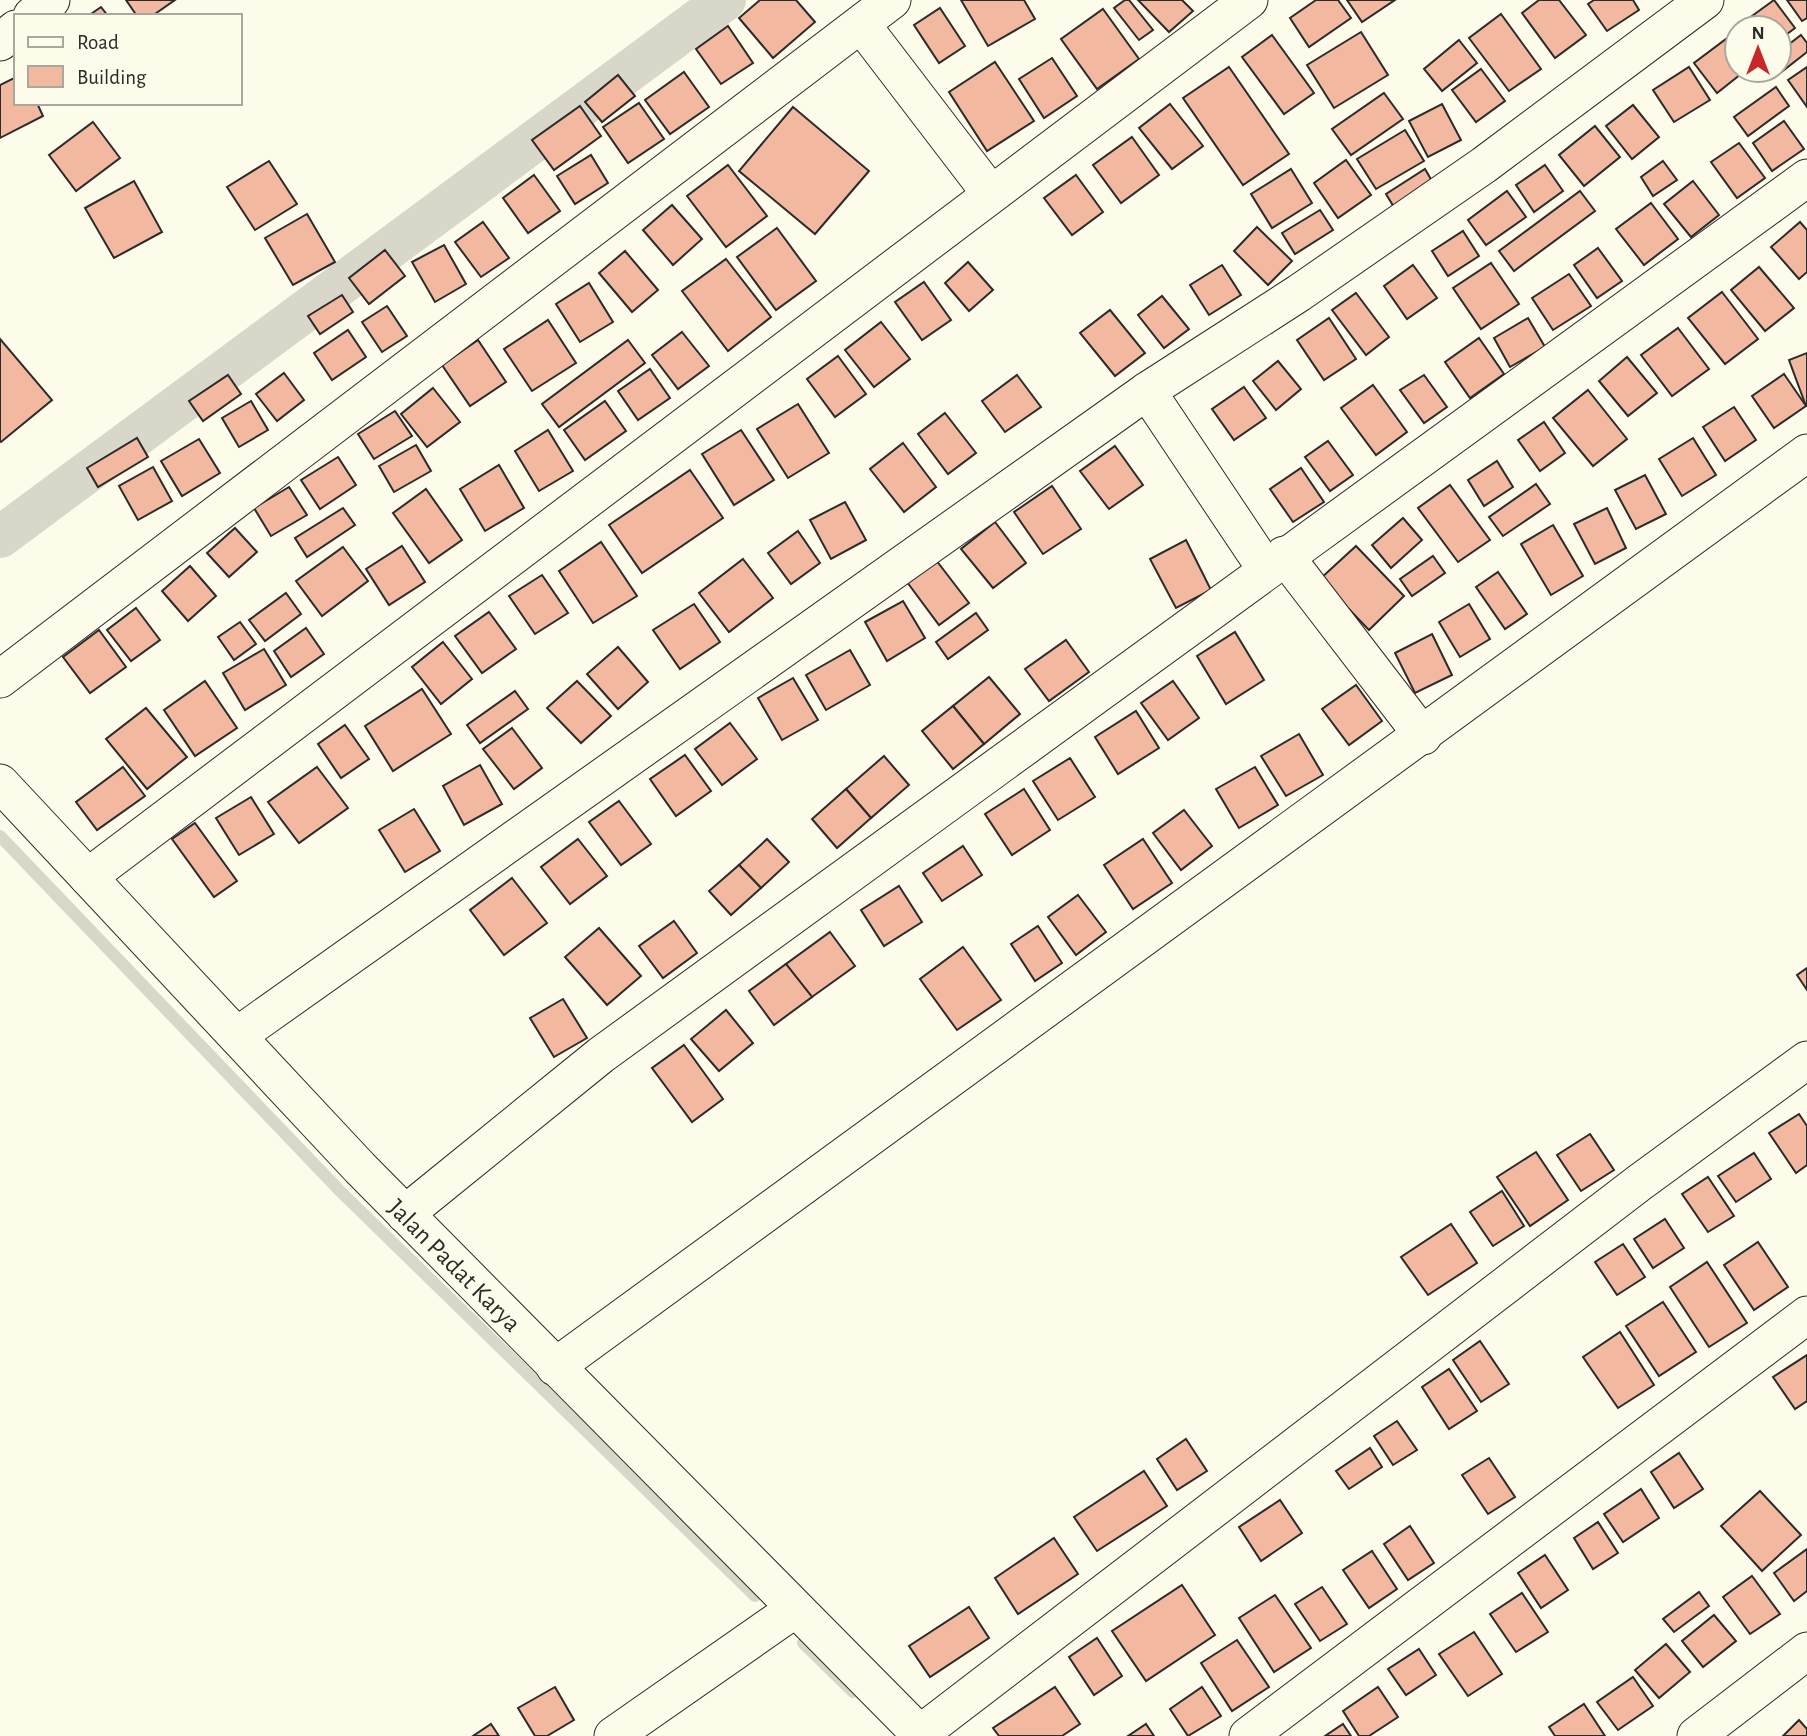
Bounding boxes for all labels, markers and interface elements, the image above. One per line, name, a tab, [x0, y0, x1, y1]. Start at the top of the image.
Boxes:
legend	[14, 14, 242, 105]
north arrow	[1723, 14, 1793, 84]
text: N	[1751, 24, 1765, 43]
text: Road	[77, 32, 119, 53]
text: Building	[77, 67, 147, 88]
street label: Jalan Padat Karya	[383, 1194, 526, 1337]

